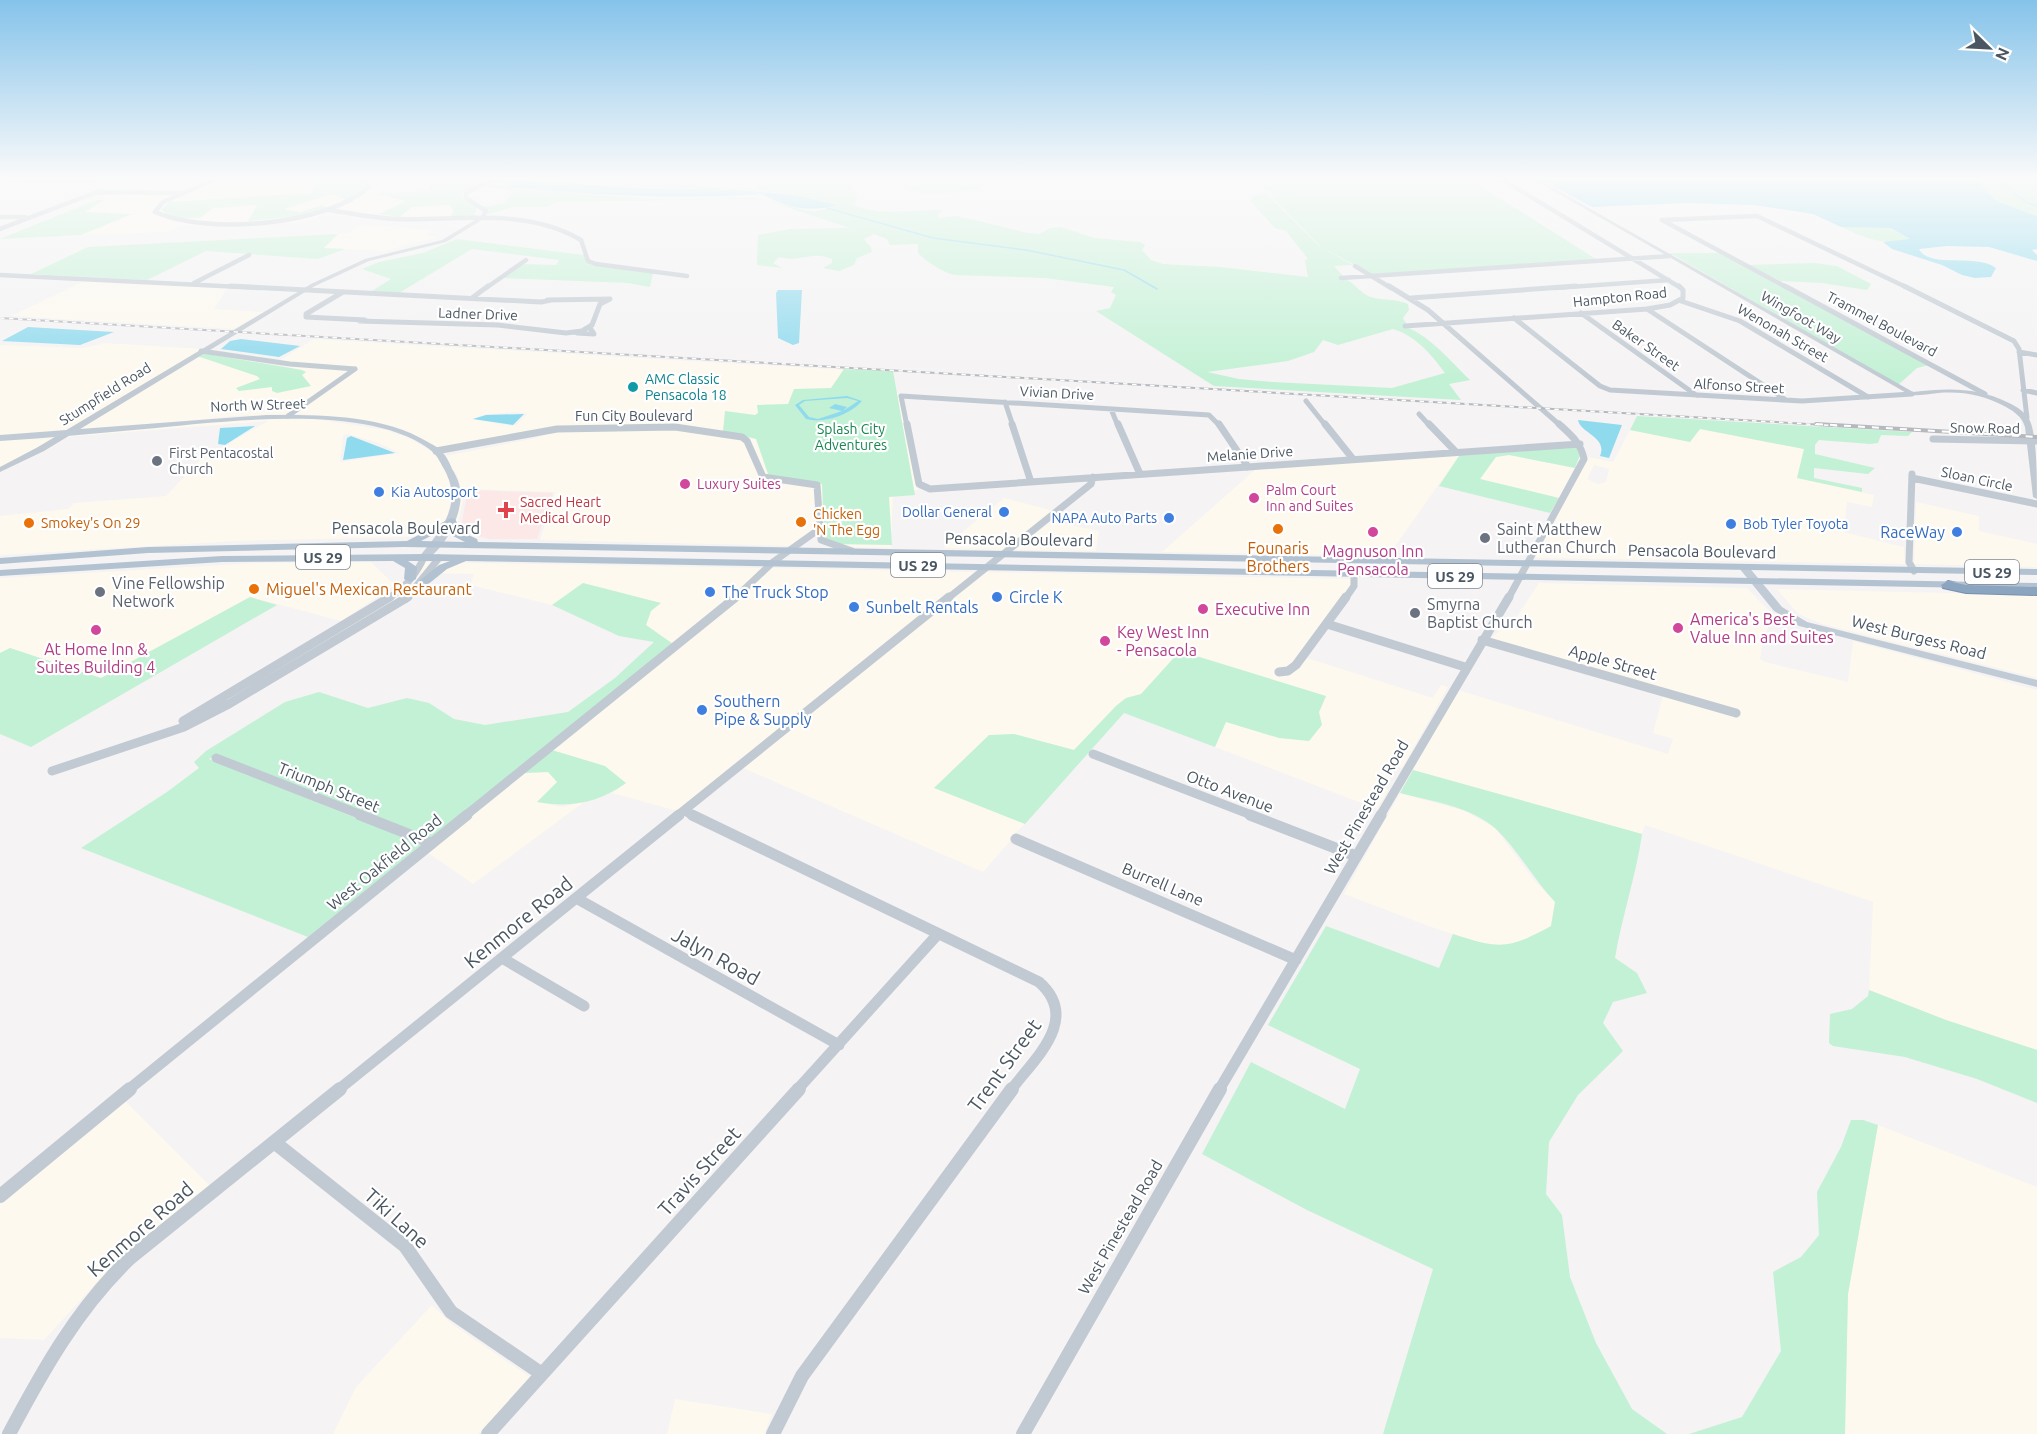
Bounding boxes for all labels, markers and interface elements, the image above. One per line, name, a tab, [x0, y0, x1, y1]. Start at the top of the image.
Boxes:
north arrow	[1959, 18, 2019, 78]
text: N	[1992, 45, 2013, 63]
street label: Hampton Road	[1572, 284, 1668, 310]
street label: Wingfoot Way	[1758, 288, 1844, 346]
street label: Trammel Boulevard	[1824, 288, 1940, 360]
street label: Wenonah Street	[1735, 301, 1832, 366]
street label: Ladner Drive	[438, 305, 518, 323]
street label: Baker Street	[1609, 316, 1683, 374]
street label: Stumpfield Road	[56, 359, 154, 429]
place label: AMC Classic Pensacola 18	[645, 371, 727, 403]
street label: Alfonso Street	[1693, 376, 1785, 396]
marker: AMC Classic Pensacola 18	[626, 380, 640, 394]
street label: Vivian Drive	[1019, 383, 1095, 403]
street label: North W Street	[210, 395, 306, 415]
street label: Fun City Boulevard	[575, 408, 693, 424]
street label: Snow Road	[1950, 419, 2020, 437]
park label: Splash City Adventures	[815, 421, 887, 453]
street label: Melanie Drive	[1206, 443, 1294, 465]
place label: First Pentacostal Church	[169, 445, 274, 477]
marker: First Pentacostal Church	[150, 454, 164, 468]
street label: Sloan Circle	[1940, 464, 2014, 494]
place label: Luxury Suites	[697, 476, 781, 492]
marker: Luxury Suites	[678, 477, 692, 491]
place label: Palm Court Inn and Suites	[1266, 482, 1353, 514]
place label: Kia Autosport	[391, 484, 478, 500]
marker: Kia Autosport	[372, 485, 386, 499]
marker: Palm Court Inn and Suites	[1247, 491, 1261, 505]
place label: Sacred Heart Medical Group	[520, 494, 611, 526]
marker: Sacred Heart Medical Group	[497, 501, 515, 519]
place label: Dollar General	[902, 504, 992, 520]
marker: Dollar General	[997, 505, 1011, 519]
place label: Chicken 'N The Egg	[813, 506, 880, 538]
place label: NAPA Auto Parts	[1052, 510, 1157, 526]
marker: NAPA Auto Parts	[1162, 511, 1176, 525]
place label: Smokey's On 29	[41, 515, 140, 531]
marker: Chicken 'N The Egg	[794, 515, 808, 529]
marker: Smokey's On 29	[22, 516, 36, 530]
place label: Bob Tyler Toyota	[1743, 516, 1849, 532]
marker: Bob Tyler Toyota	[1724, 517, 1738, 531]
street label: Pensacola Boulevard	[332, 519, 480, 537]
place label: Saint Matthew Lutheran Church	[1497, 520, 1616, 556]
marker: Founaris Brothers	[1271, 522, 1285, 536]
place label: RaceWay	[1880, 523, 1945, 541]
marker: Magnuson Inn Pensacola	[1366, 525, 1380, 539]
marker: RaceWay	[1950, 525, 1964, 539]
street label: Pensacola Boulevard	[945, 529, 1093, 549]
marker: Saint Matthew Lutheran Church	[1478, 531, 1492, 545]
place label: Founaris Brothers	[1247, 539, 1309, 575]
street label: Pensacola Boulevard	[1628, 541, 1776, 561]
place label: Magnuson Inn Pensacola	[1322, 542, 1424, 578]
road number: US 29	[296, 545, 350, 569]
road number: US 29	[891, 553, 945, 577]
road number: US 29	[1965, 560, 2019, 584]
road number: US 29	[1428, 564, 1482, 588]
place label: Vine Fellowship Network	[112, 574, 225, 610]
place label: Miguel's Mexican Restaurant	[266, 580, 472, 598]
marker: Miguel's Mexican Restaurant	[247, 582, 261, 596]
place label: The Truck Stop	[722, 583, 829, 601]
marker: Vine Fellowship Network	[93, 585, 107, 599]
marker: The Truck Stop	[703, 585, 717, 599]
place label: Circle K	[1009, 588, 1063, 606]
marker: Circle K	[990, 590, 1004, 604]
place label: Smyrna Baptist Church	[1427, 595, 1533, 631]
place label: Sunbelt Rentals	[866, 598, 979, 616]
marker: Sunbelt Rentals	[847, 600, 861, 614]
place label: Executive Inn	[1215, 600, 1310, 618]
marker: Executive Inn	[1196, 602, 1210, 616]
marker: Smyrna Baptist Church	[1408, 606, 1422, 620]
place label: America's Best Value Inn and Suites	[1690, 610, 1834, 646]
street label: West Burgess Road	[1850, 612, 1988, 662]
marker: America's Best Value Inn and Suites	[1671, 621, 1685, 635]
marker: At Home Inn & Suites Building 4	[89, 623, 103, 637]
place label: Key West Inn - Pensacola	[1117, 623, 1209, 659]
marker: Key West Inn - Pensacola	[1098, 634, 1112, 648]
place label: At Home Inn & Suites Building 4	[37, 640, 155, 676]
street label: Apple Street	[1567, 641, 1660, 683]
place label: Southern Pipe & Supply	[714, 692, 812, 728]
marker: Southern Pipe & Supply	[695, 703, 709, 717]
street label: West Pinestead Road	[1320, 737, 1412, 877]
street label: Triumph Street	[276, 758, 383, 816]
street label: Otto Avenue	[1184, 766, 1276, 816]
street label: West Oakfield Road	[323, 810, 445, 914]
street label: Burrell Lane	[1120, 859, 1206, 909]
street label: Kenmore Road	[459, 871, 577, 973]
street label: Jalyn Road	[668, 922, 764, 990]
street label: Trent Street	[963, 1014, 1045, 1116]
street label: Travis Street	[653, 1122, 745, 1220]
street label: West Pinestead Road	[1074, 1157, 1166, 1297]
street label: Kenmore Road	[82, 1177, 198, 1281]
street label: Tiki Lane	[360, 1183, 434, 1253]

